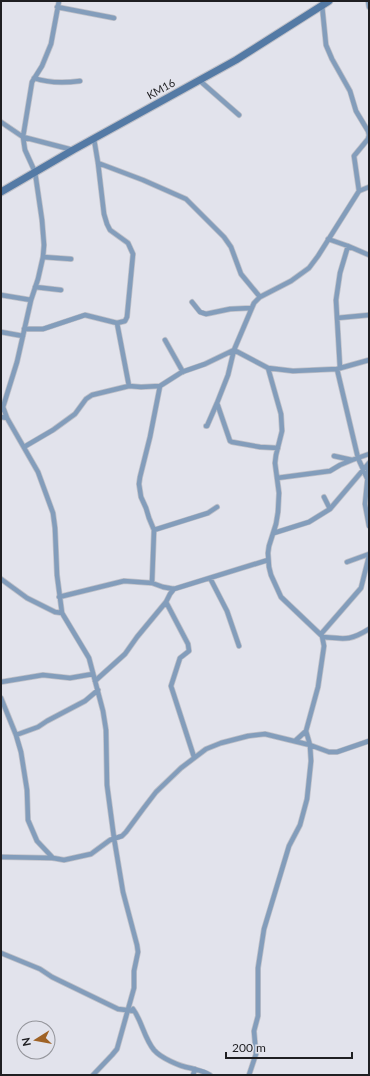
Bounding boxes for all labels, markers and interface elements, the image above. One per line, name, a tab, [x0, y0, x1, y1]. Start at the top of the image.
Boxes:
street label: KM16	[144, 76, 177, 102]
north arrow	[16, 1020, 56, 1060]
scale bar	[226, 1034, 352, 1060]
text: N	[19, 1037, 33, 1047]
text: 200 m	[232, 1040, 266, 1055]

